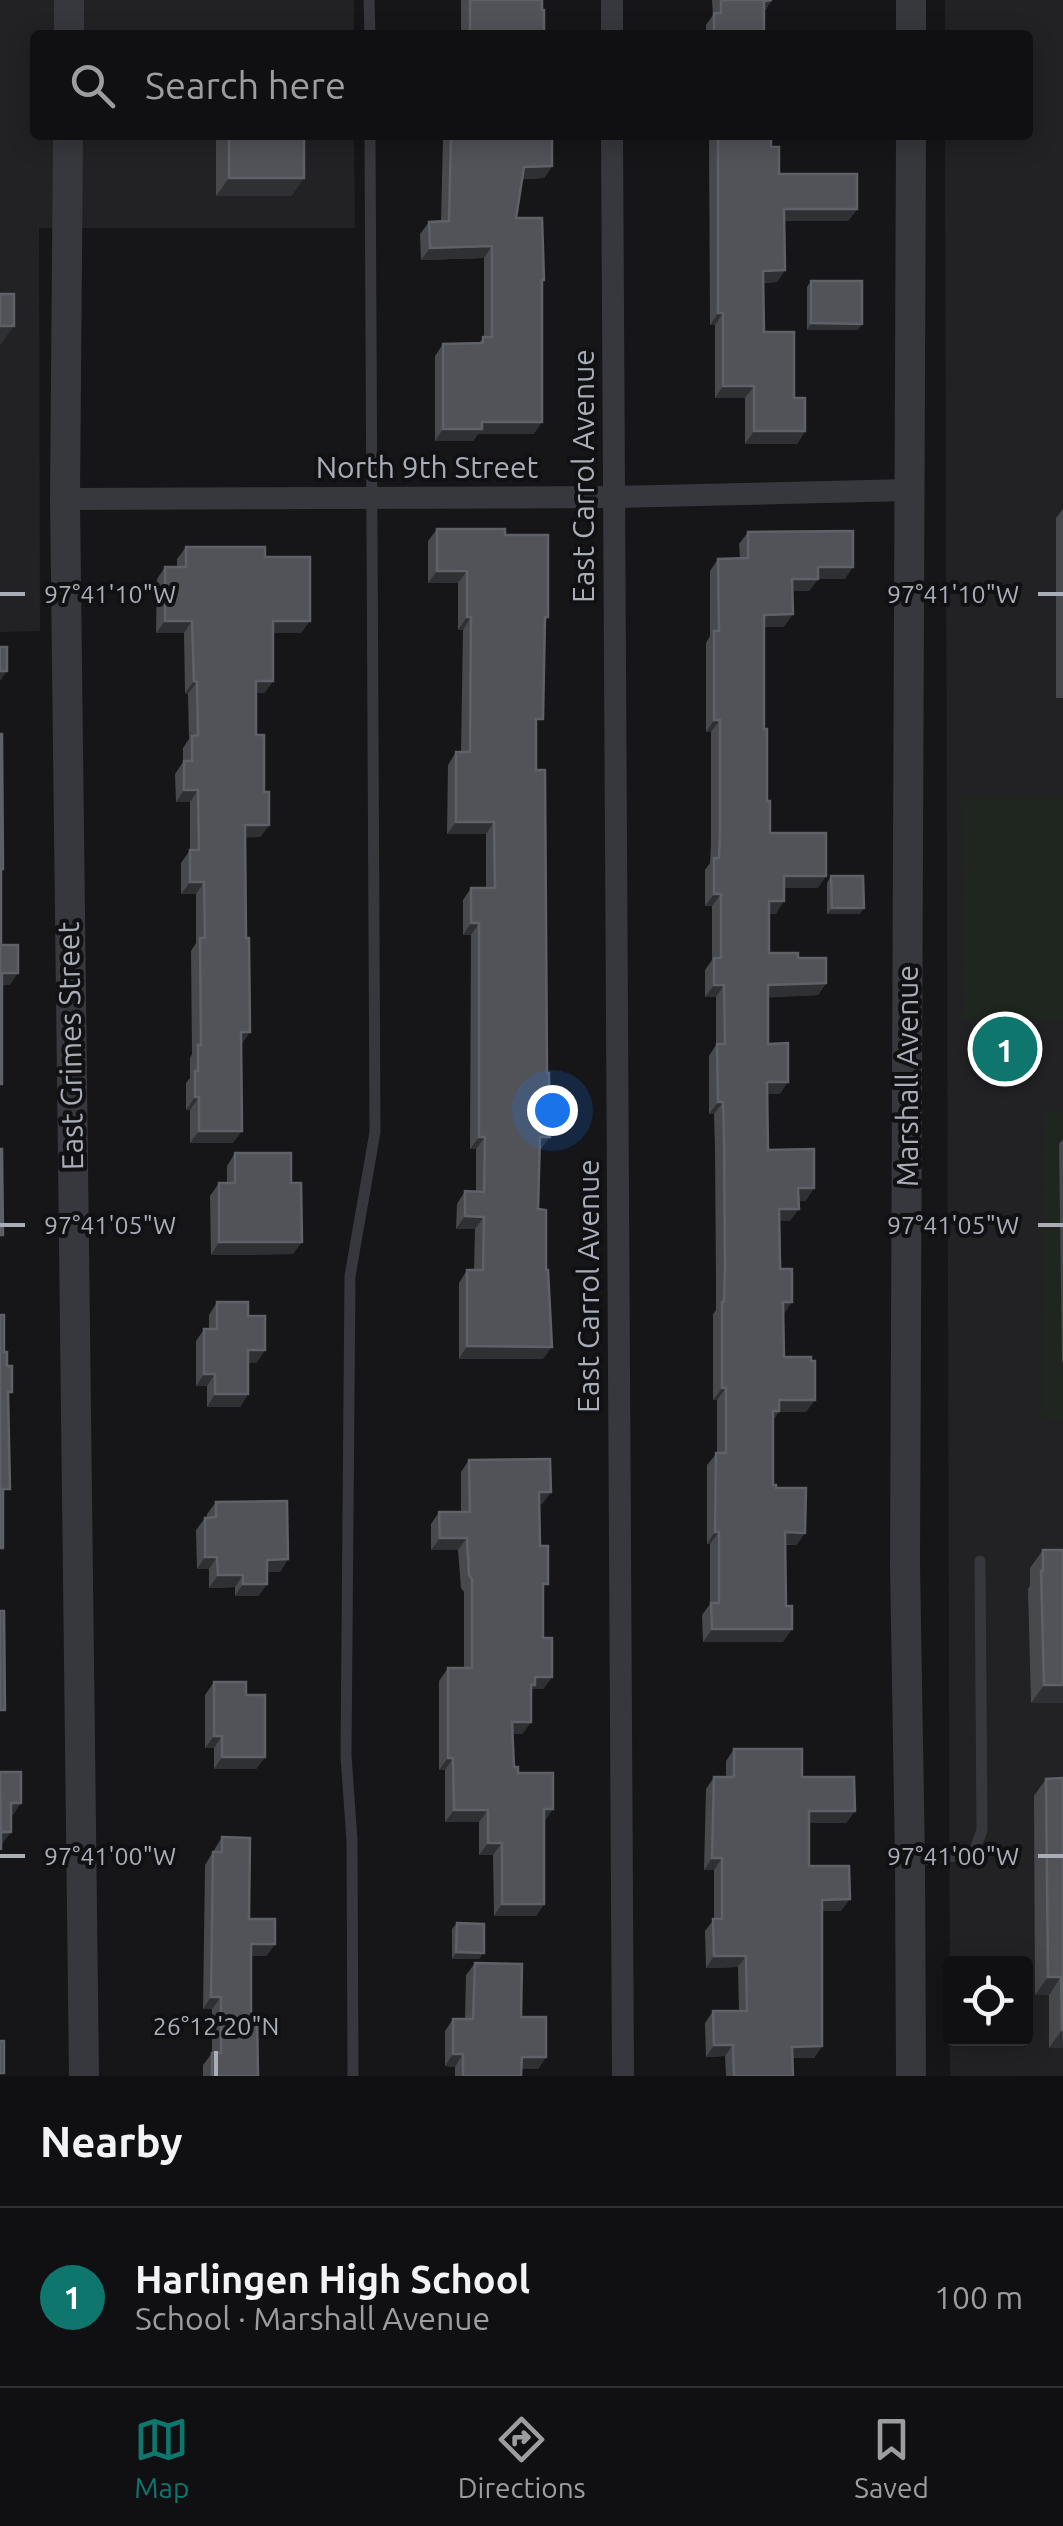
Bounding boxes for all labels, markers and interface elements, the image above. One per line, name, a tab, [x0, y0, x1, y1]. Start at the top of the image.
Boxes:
search box	[30, 30, 1033, 140]
icon: search	[65, 58, 120, 113]
text: Search here	[145, 64, 346, 106]
street label: East Carrol Avenue	[566, 349, 600, 603]
street label: North 9th Street	[316, 450, 539, 484]
text: 97°41'10"W	[44, 580, 176, 608]
text: 97°41'10"W	[887, 580, 1019, 608]
street label: East Grimes Street	[51, 921, 89, 1171]
street label: Marshall Avenue	[890, 965, 924, 1187]
pin: 1	[972, 1012, 1038, 1086]
your location	[527, 1085, 578, 1136]
street label: East Carrol Avenue	[571, 1159, 605, 1413]
text: 97°41'05"W	[44, 1211, 176, 1239]
text: 97°41'05"W	[887, 1211, 1019, 1239]
text: 97°41'00"W	[44, 1842, 176, 1870]
text: 97°41'00"W	[887, 1842, 1019, 1870]
map controls	[943, 1956, 1033, 2046]
button: locate	[943, 1956, 1033, 2046]
text: 26°12'20"N	[153, 2012, 279, 2040]
text: Nearby	[40, 2118, 183, 2165]
text: Harlingen High School	[135, 2258, 530, 2300]
text: 1	[63, 2279, 82, 2315]
text: 100 m	[934, 2279, 1023, 2315]
text: School · Marshall Avenue	[135, 2300, 490, 2336]
tab: Map	[134, 2412, 189, 2503]
tab: Directions	[458, 2412, 586, 2503]
tab: Saved	[854, 2412, 929, 2503]

